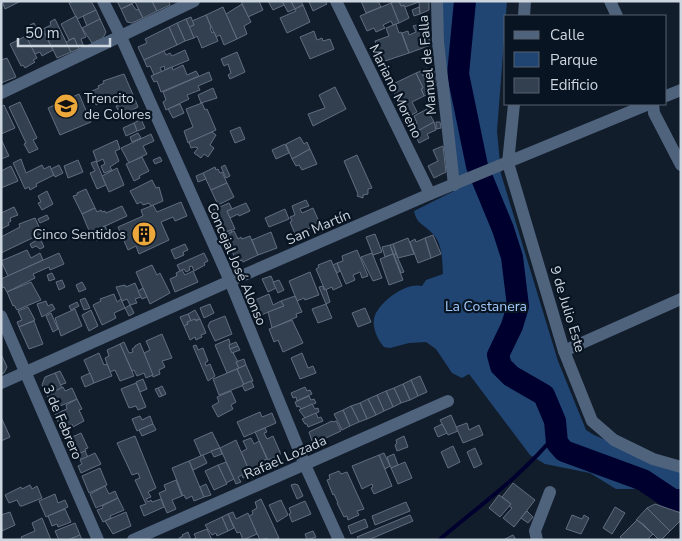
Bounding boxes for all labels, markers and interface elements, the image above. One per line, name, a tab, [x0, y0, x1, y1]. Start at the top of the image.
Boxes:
street label: Manuel de Falla	[414, 14, 441, 116]
scale bar	[18, 15, 110, 47]
legend	[504, 15, 667, 105]
text: 50 m	[25, 23, 60, 43]
text: Calle	[550, 25, 585, 45]
street label: Mariano Moreno	[365, 41, 427, 142]
text: Parque	[550, 50, 598, 70]
text: Edificio	[550, 75, 598, 95]
place label: Trencito de Colores	[84, 89, 151, 124]
school or university icon: Trencito de Colores	[53, 93, 79, 119]
street label: Concejal José Alonso	[202, 200, 271, 329]
street label: San Martín	[283, 205, 353, 250]
building icon: Cinco Sentidos	[131, 221, 157, 247]
place label: Cinco Sentidos	[33, 225, 126, 244]
street label: 9 de Julio Este	[545, 264, 590, 355]
park label: La Costanera	[445, 297, 527, 316]
street label: 3 de Febrero	[38, 382, 87, 463]
street label: Rafael Lozada	[241, 431, 330, 484]

